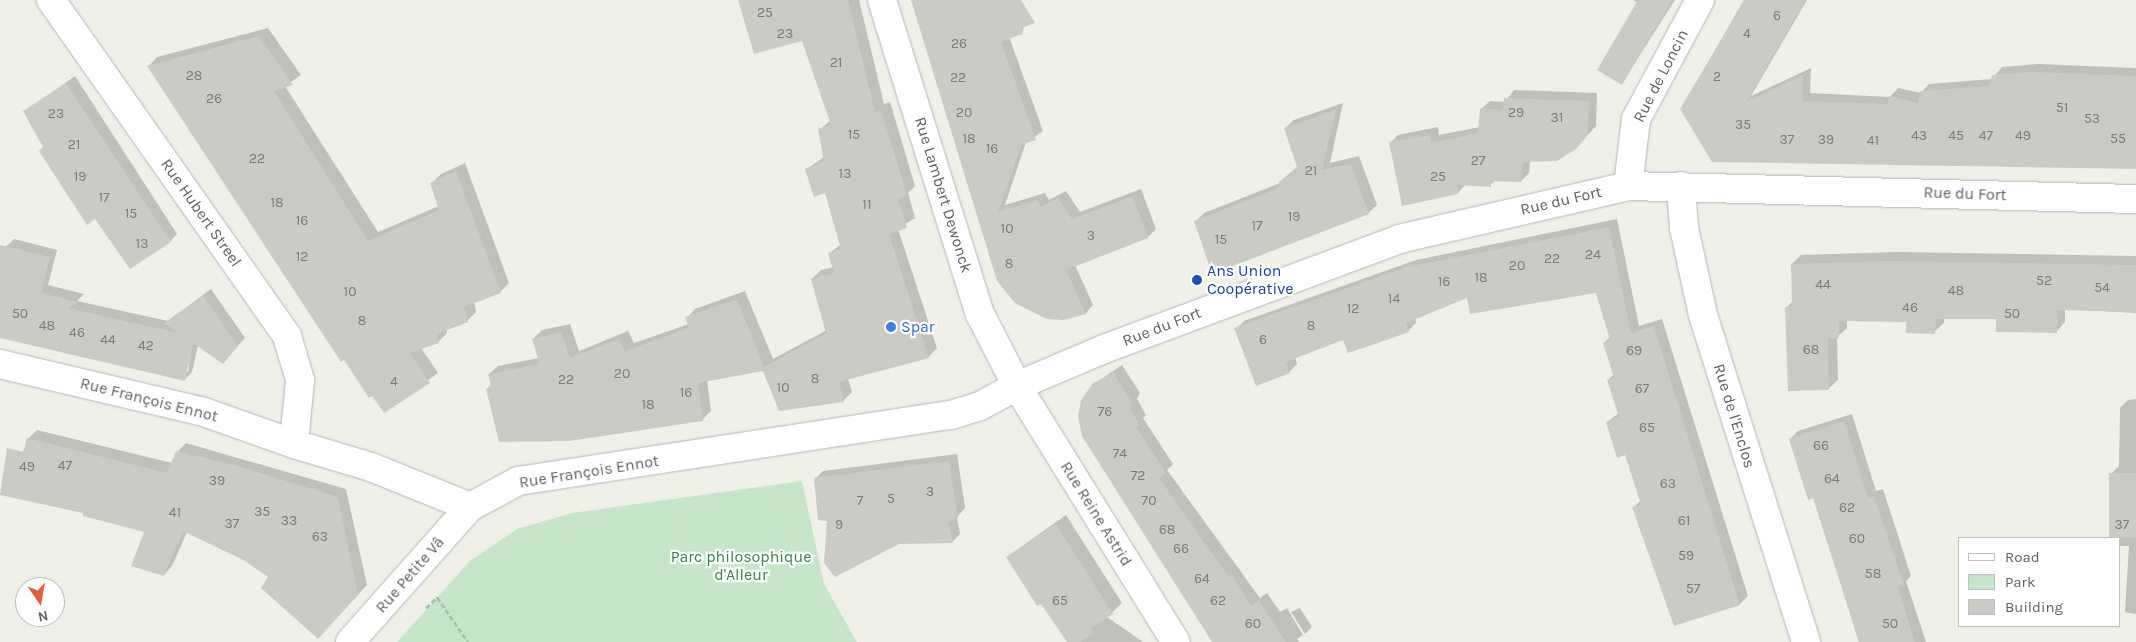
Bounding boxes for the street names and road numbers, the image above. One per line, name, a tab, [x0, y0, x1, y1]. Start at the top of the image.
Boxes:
street label: Rue de Loncin	[1629, 26, 1693, 126]
street label: Rue Lambert Dewonck	[910, 115, 976, 275]
street label: Rue Hubert Streel	[157, 155, 245, 271]
street label: Rue du Fort	[1518, 182, 1604, 220]
street label: Rue du Fort	[1923, 183, 2007, 205]
street label: Rue du Fort	[1120, 303, 1204, 351]
street label: Rue de l'Enclos	[1709, 361, 1759, 471]
street label: Rue François Ennot	[78, 374, 220, 426]
street label: Rue François Ennot	[518, 451, 660, 493]
street label: Rue Reine Astrid	[1056, 458, 1136, 570]
street label: Rue Petite Vâ	[372, 533, 448, 617]

